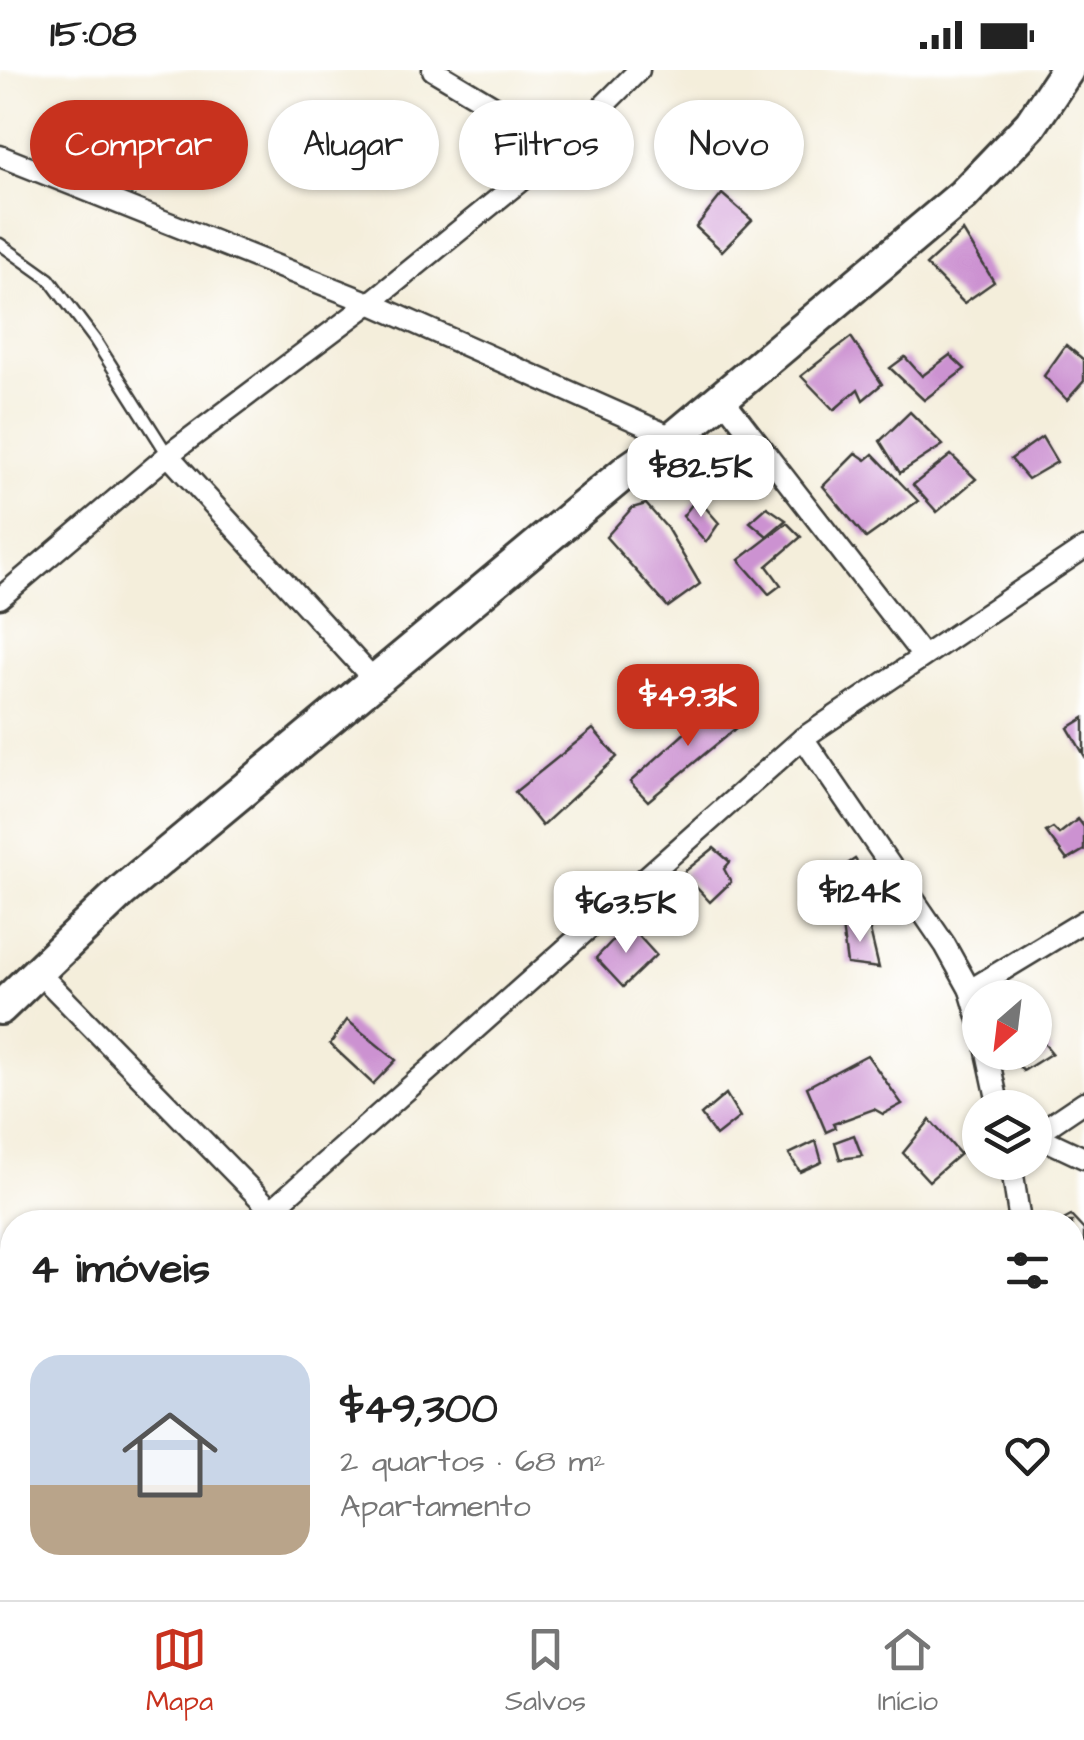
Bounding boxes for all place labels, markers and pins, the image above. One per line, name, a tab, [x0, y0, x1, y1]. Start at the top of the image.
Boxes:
pin: $82.5K	[620, 435, 782, 520]
pin: $49.3K	[607, 664, 769, 749]
pin: $124K	[790, 860, 930, 945]
pin: $63.5K	[545, 871, 707, 956]

